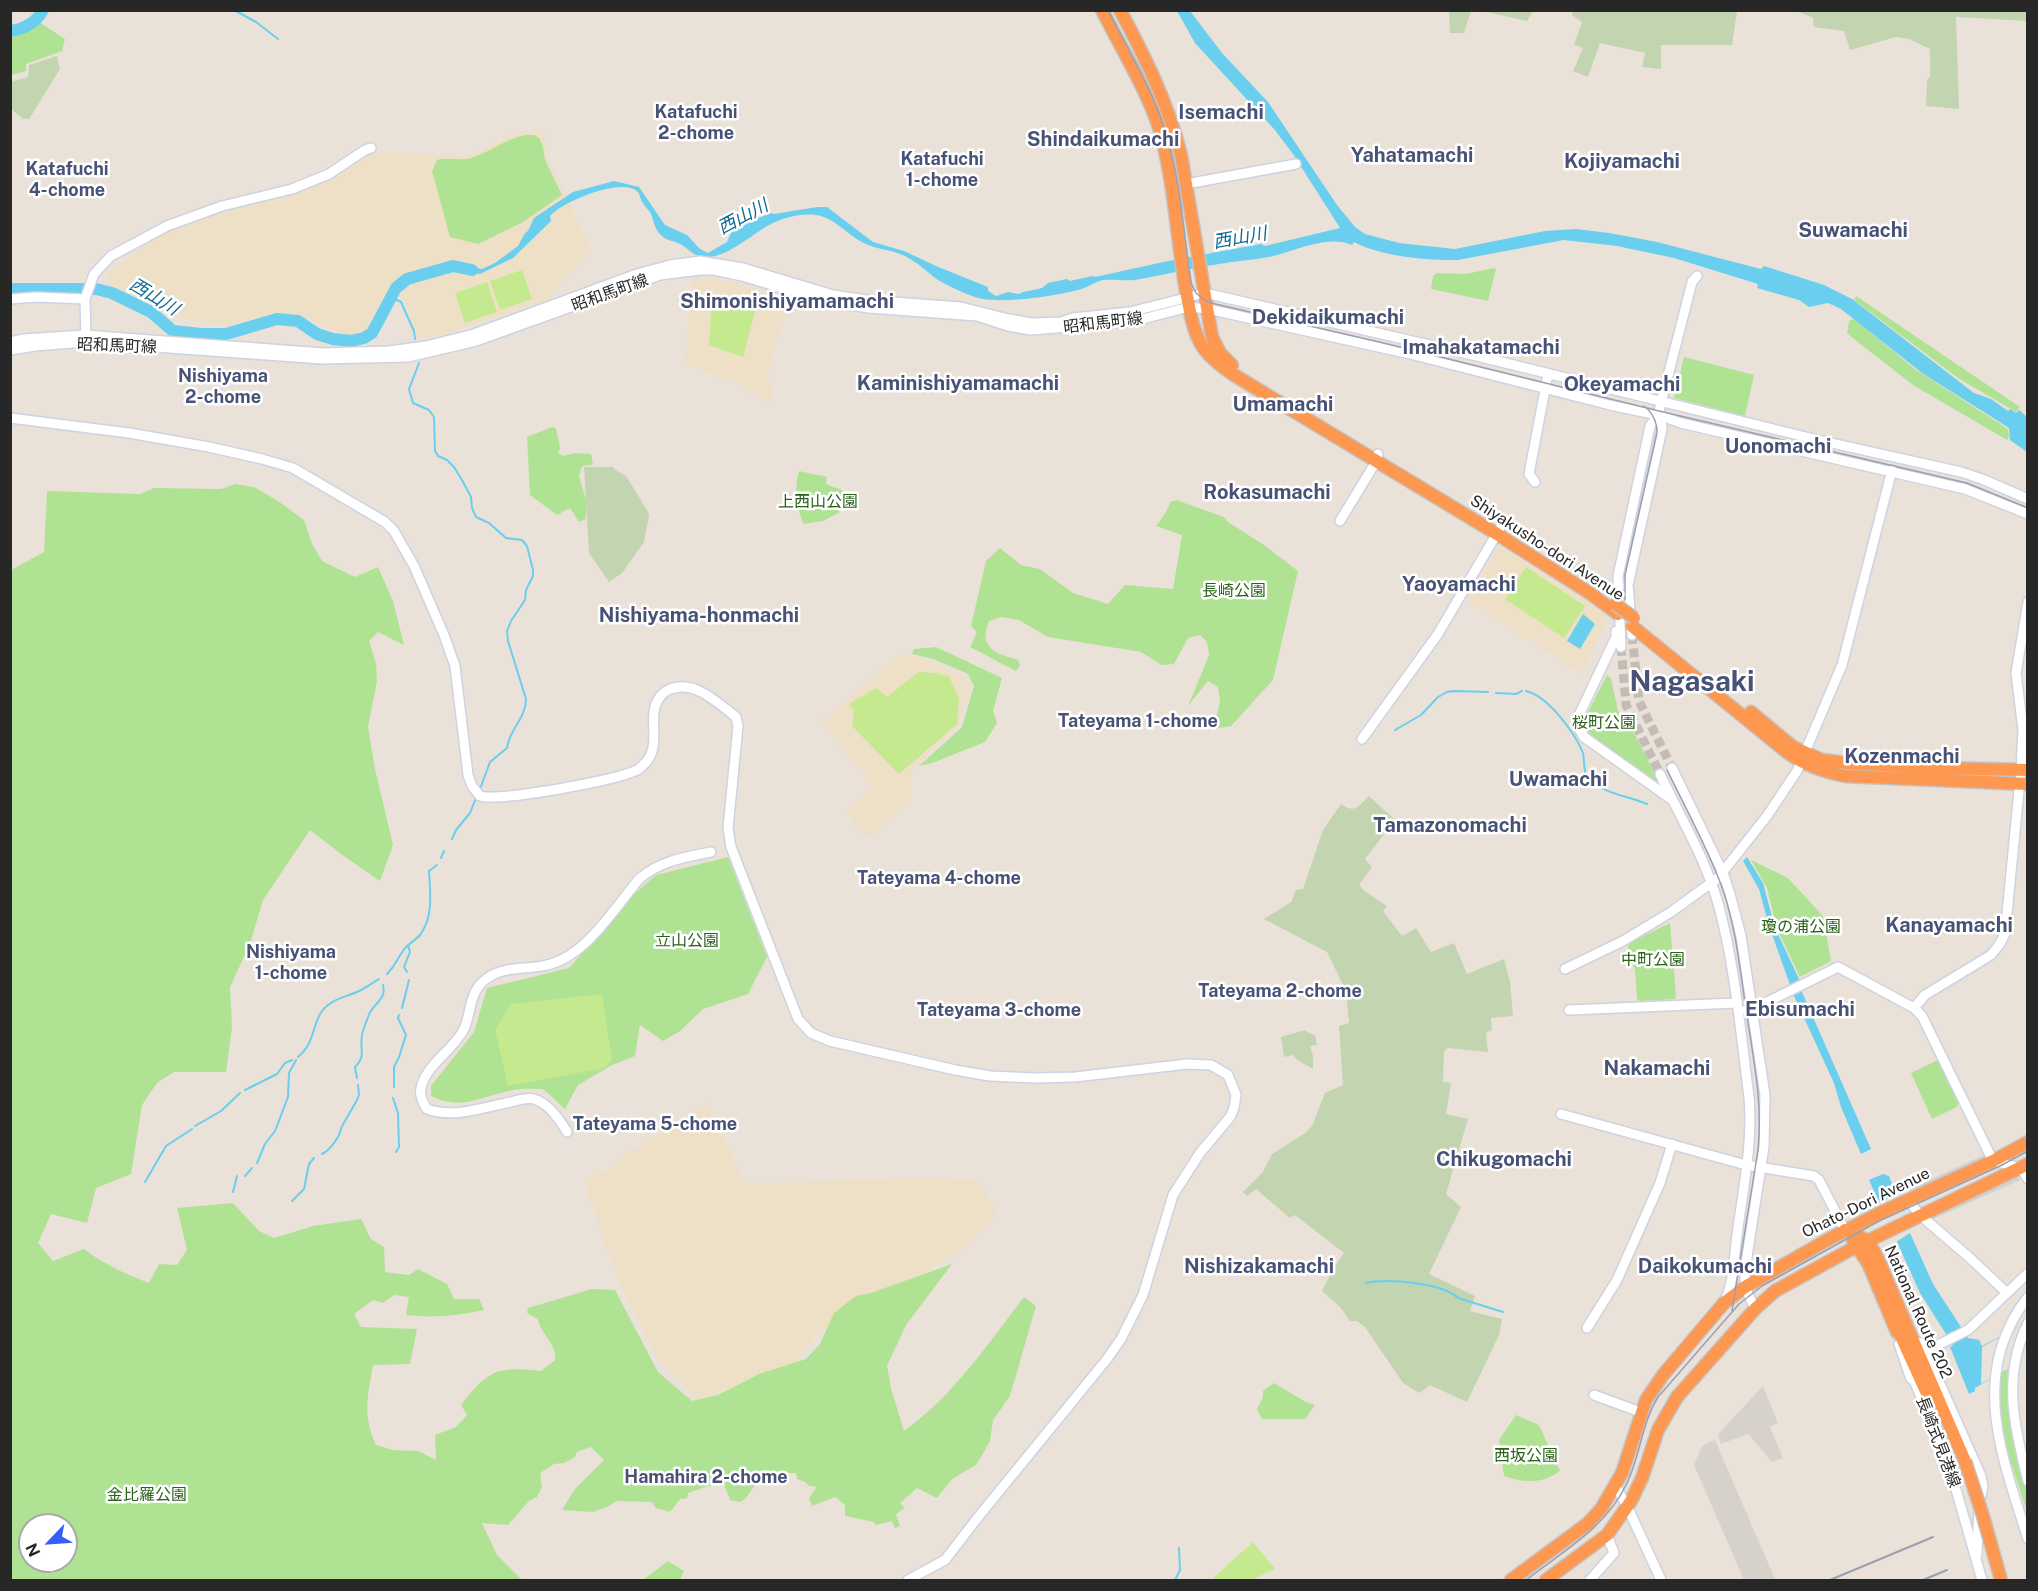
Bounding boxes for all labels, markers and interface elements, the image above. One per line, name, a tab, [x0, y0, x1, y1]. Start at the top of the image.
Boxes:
district label: Katafuchi 2-chome	[654, 101, 738, 144]
district label: Isemachi	[1178, 101, 1264, 125]
district label: Shindaikumachi	[1027, 128, 1179, 152]
district label: Yahatamachi	[1351, 144, 1473, 168]
district label: Katafuchi 1-chome	[900, 148, 984, 190]
district label: Kojiyamachi	[1564, 150, 1680, 174]
district label: Katafuchi 4-chome	[25, 158, 109, 201]
water label: 西山川	[714, 195, 772, 239]
district label: Suwamachi	[1798, 219, 1908, 243]
water label: 西山川	[1212, 223, 1268, 253]
street label: 昭和馬町線	[569, 270, 651, 316]
water label: 西山川	[125, 274, 183, 320]
district label: Shimonishiyamamachi	[680, 290, 894, 314]
district label: Dekidaikumachi	[1252, 306, 1404, 330]
street label: 昭和馬町線	[1062, 309, 1144, 337]
street label: 昭和馬町線	[77, 335, 157, 357]
district label: Imahakatamachi	[1402, 336, 1560, 360]
district label: Nishiyama 2-chome	[178, 365, 268, 407]
district label: Kaminishiyamamachi	[857, 372, 1059, 396]
district label: Okeyamachi	[1564, 373, 1680, 397]
district label: Umamachi	[1233, 393, 1333, 417]
district label: Uonomachi	[1725, 435, 1831, 459]
district label: Rokasumachi	[1203, 481, 1331, 505]
street label: Shiyakusho-dori Avenue	[1466, 491, 1628, 605]
park label: 上西山公園	[778, 492, 858, 512]
district label: Yaoyamachi	[1402, 573, 1516, 597]
park label: 長崎公園	[1202, 581, 1266, 601]
district label: Nishiyama-honmachi	[599, 604, 799, 628]
district label: Nagasaki	[1629, 665, 1755, 699]
district label: Tateyama 1-chome	[1058, 710, 1218, 732]
park label: 桜町公園	[1572, 713, 1636, 733]
district label: Kozenmachi	[1844, 745, 1960, 769]
district label: Uwamachi	[1509, 768, 1607, 792]
district label: Tamazonomachi	[1373, 814, 1527, 838]
district label: Tateyama 4-chome	[857, 867, 1021, 889]
district label: Kanayamachi	[1885, 914, 2013, 938]
park label: 瓊の浦公園	[1761, 917, 1841, 937]
park label: 立山公園	[655, 931, 719, 951]
district label: Nishiyama 1-chome	[246, 941, 336, 984]
park label: 中町公園	[1621, 950, 1685, 970]
district label: Tateyama 2-chome	[1198, 980, 1362, 1002]
district label: Ebisumachi	[1745, 998, 1855, 1022]
district label: Tateyama 3-chome	[917, 999, 1081, 1021]
district label: Nakamachi	[1604, 1057, 1710, 1081]
district label: Tateyama 5-chome	[573, 1113, 737, 1135]
district label: Chikugomachi	[1436, 1148, 1572, 1172]
street label: Ohato-Dori Avenue	[1799, 1164, 1933, 1242]
street label: National Route 202	[1880, 1243, 1956, 1381]
district label: Nishizakamachi	[1184, 1255, 1334, 1279]
district label: Daikokumachi	[1638, 1255, 1772, 1279]
street label: 長崎式見港線	[1912, 1394, 1964, 1490]
park label: 西坂公園	[1494, 1446, 1558, 1466]
district label: Hamahira 2-chome	[624, 1466, 788, 1488]
park label: 金比羅公園	[107, 1485, 187, 1505]
north arrow	[18, 1513, 78, 1573]
text: N	[22, 1540, 44, 1560]

